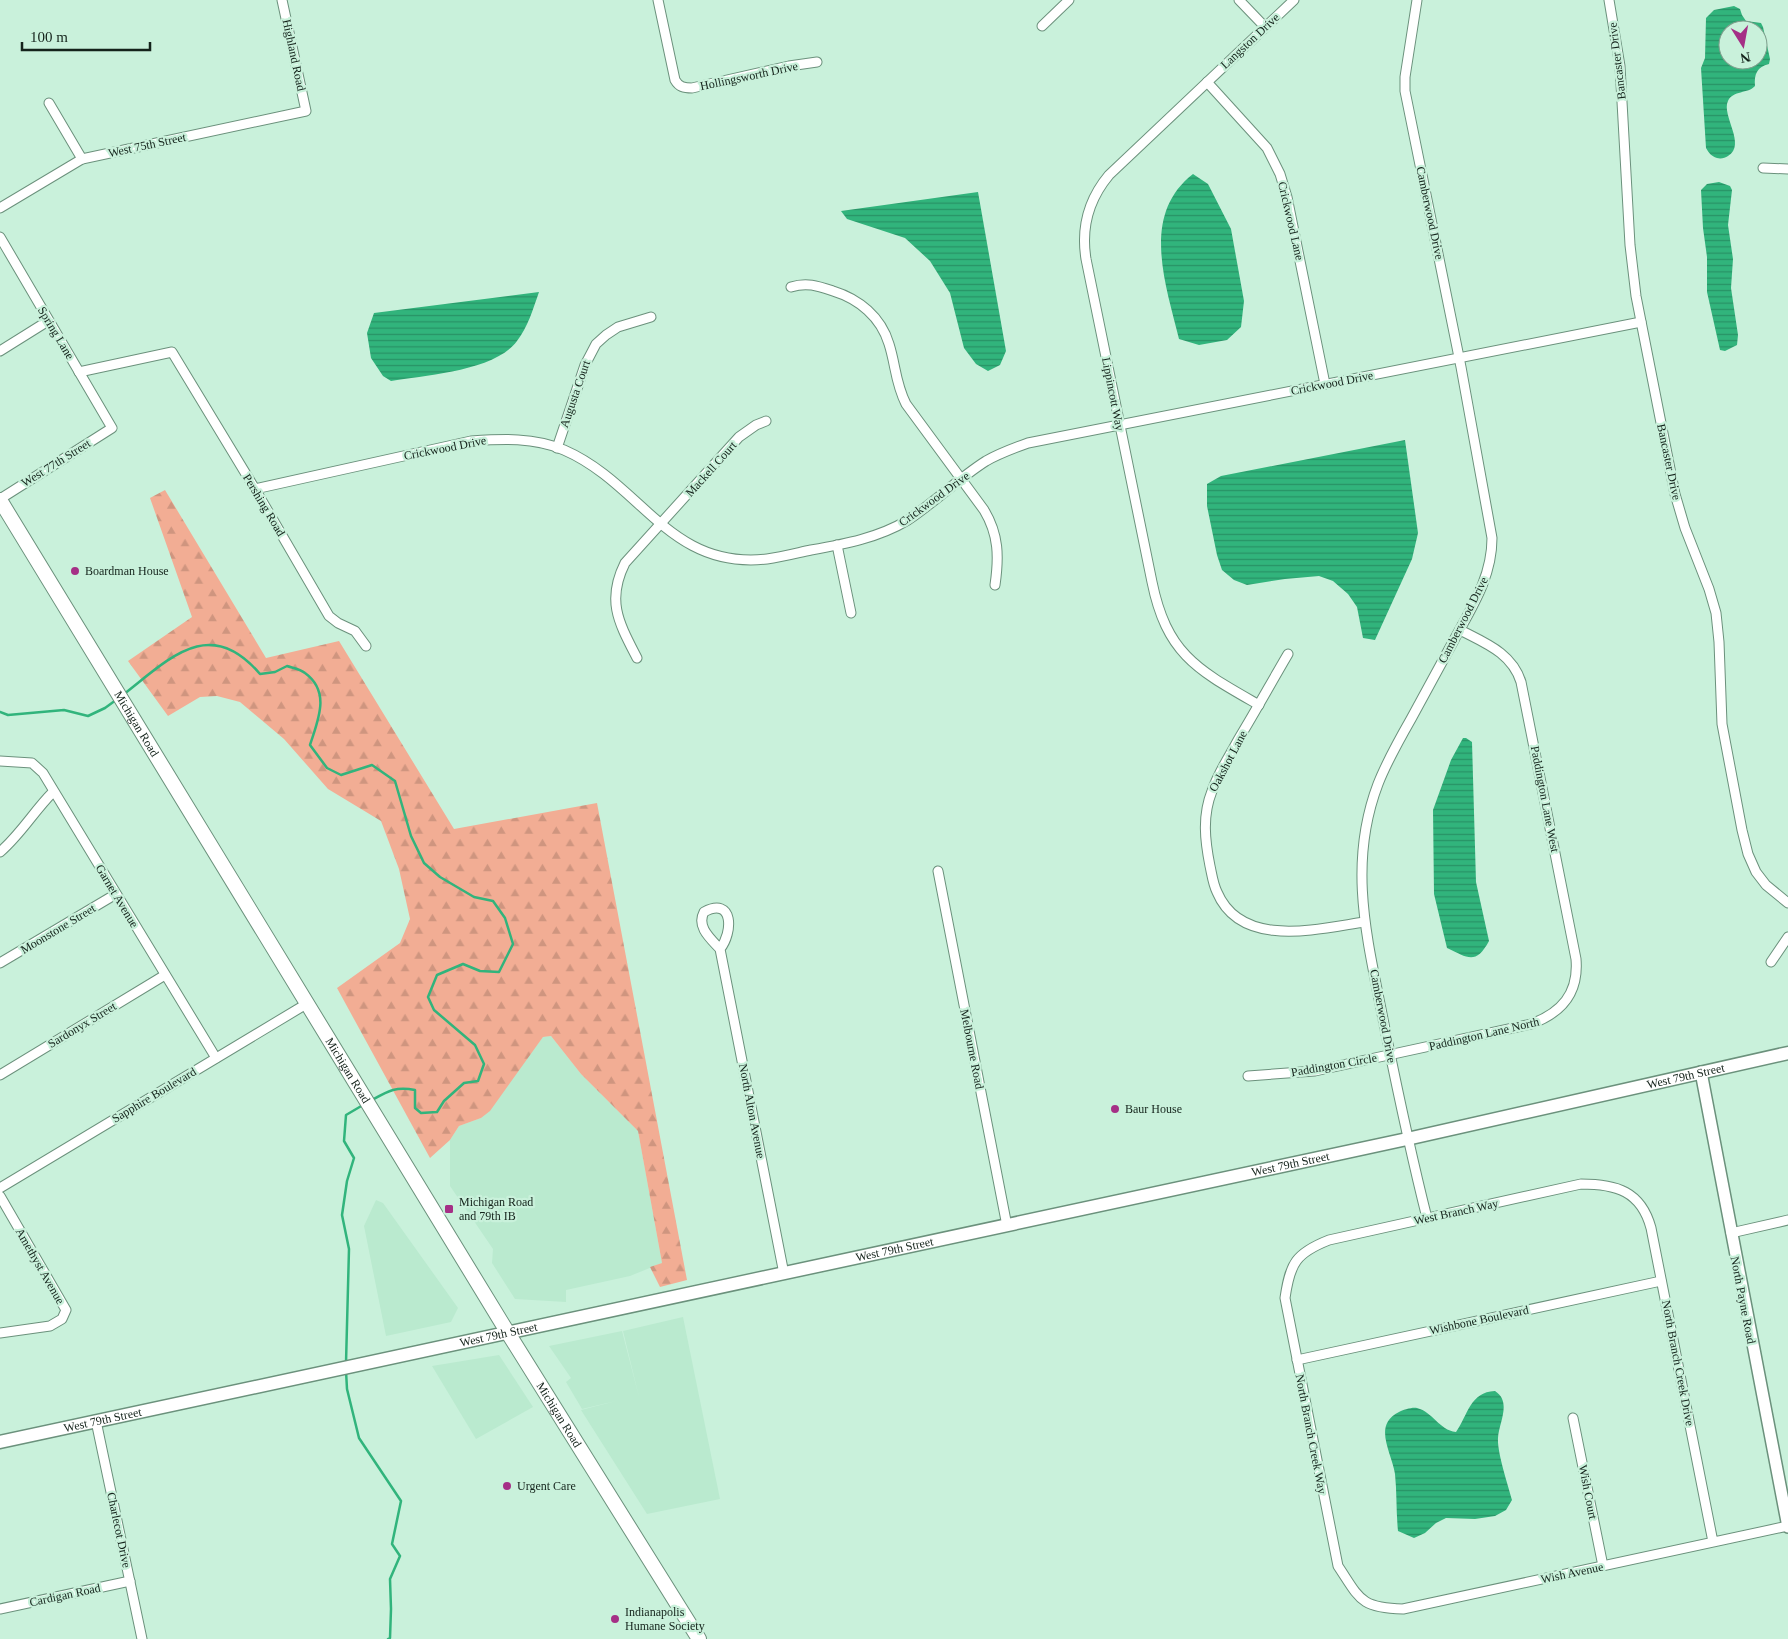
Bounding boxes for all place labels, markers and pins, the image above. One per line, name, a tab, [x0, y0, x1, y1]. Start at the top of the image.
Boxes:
place label: Boardman House	[85, 564, 169, 578]
marker: Boardman House	[69, 565, 81, 577]
place label: Baur House	[1125, 1102, 1182, 1116]
marker: Baur House	[1109, 1103, 1121, 1115]
place label: Michigan Road and 79th IB	[459, 1195, 533, 1223]
marker: Michigan Road and 79th IB	[443, 1203, 455, 1215]
place label: Urgent Care	[517, 1479, 576, 1493]
marker: Urgent Care	[501, 1480, 513, 1492]
place label: Indianapolis Humane Society	[625, 1605, 705, 1633]
marker: Indianapolis Humane Society	[609, 1613, 621, 1625]

